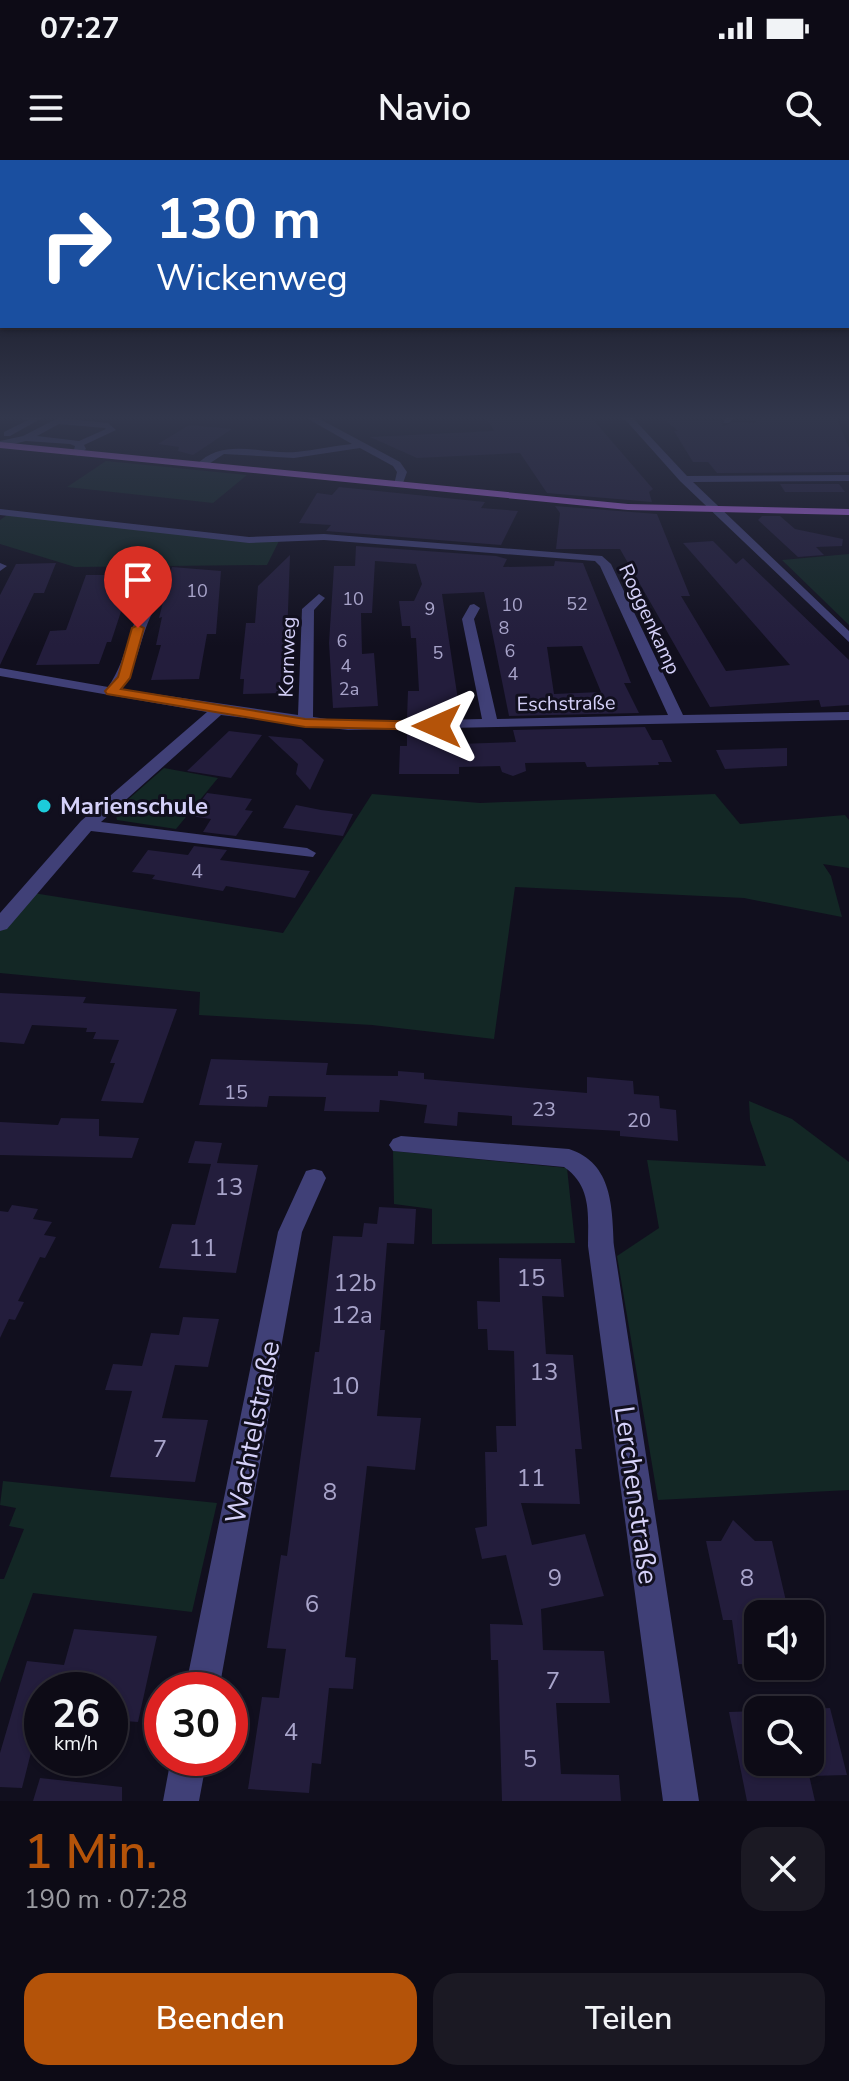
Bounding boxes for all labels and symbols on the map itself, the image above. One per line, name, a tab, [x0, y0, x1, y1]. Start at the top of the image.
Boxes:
pin	[104, 546, 172, 628]
street label: Roggenkamp	[612, 560, 687, 679]
house number: 10	[186, 579, 208, 603]
house number: 10	[342, 587, 364, 611]
house number: 52	[566, 592, 588, 616]
house number: 10	[501, 593, 523, 617]
house number: 9	[425, 597, 435, 621]
street label: Kornweg	[273, 616, 302, 698]
house number: 8	[499, 616, 509, 640]
house number: 6	[337, 629, 347, 653]
house number: 6	[505, 639, 515, 663]
house number: 5	[433, 641, 443, 665]
house number: 4	[341, 654, 352, 678]
house number: 4	[508, 662, 519, 686]
house number: 2a	[339, 677, 359, 701]
position arrow	[395, 684, 479, 768]
street label: Eschstraße	[516, 689, 616, 718]
place label: Marienschule	[60, 790, 208, 822]
marker: Marienschule	[35, 797, 53, 815]
house number: 4	[191, 858, 203, 885]
house number: 15	[224, 1079, 248, 1106]
house number: 23	[532, 1096, 556, 1123]
house number: 20	[627, 1107, 651, 1134]
house number: 13	[215, 1171, 243, 1203]
house number: 11	[189, 1232, 217, 1264]
house number: 15	[517, 1262, 545, 1294]
house number: 12b	[334, 1267, 376, 1299]
house number: 12a	[331, 1299, 373, 1331]
street label: Wachtelstraße	[217, 1337, 289, 1527]
house number: 13	[530, 1356, 558, 1388]
house number: 10	[331, 1370, 359, 1402]
street label: Lerchenstraße	[605, 1404, 667, 1587]
house number: 7	[153, 1433, 167, 1465]
house number: 11	[517, 1462, 545, 1494]
house number: 8	[323, 1476, 337, 1508]
house number: 9	[548, 1562, 562, 1594]
house number: 8	[740, 1562, 754, 1594]
house number: 6	[305, 1588, 319, 1620]
house number: 7	[546, 1665, 560, 1697]
speed limit sign: 30	[144, 1672, 248, 1776]
house number: 4	[284, 1716, 298, 1748]
house number: 5	[523, 1743, 537, 1775]

